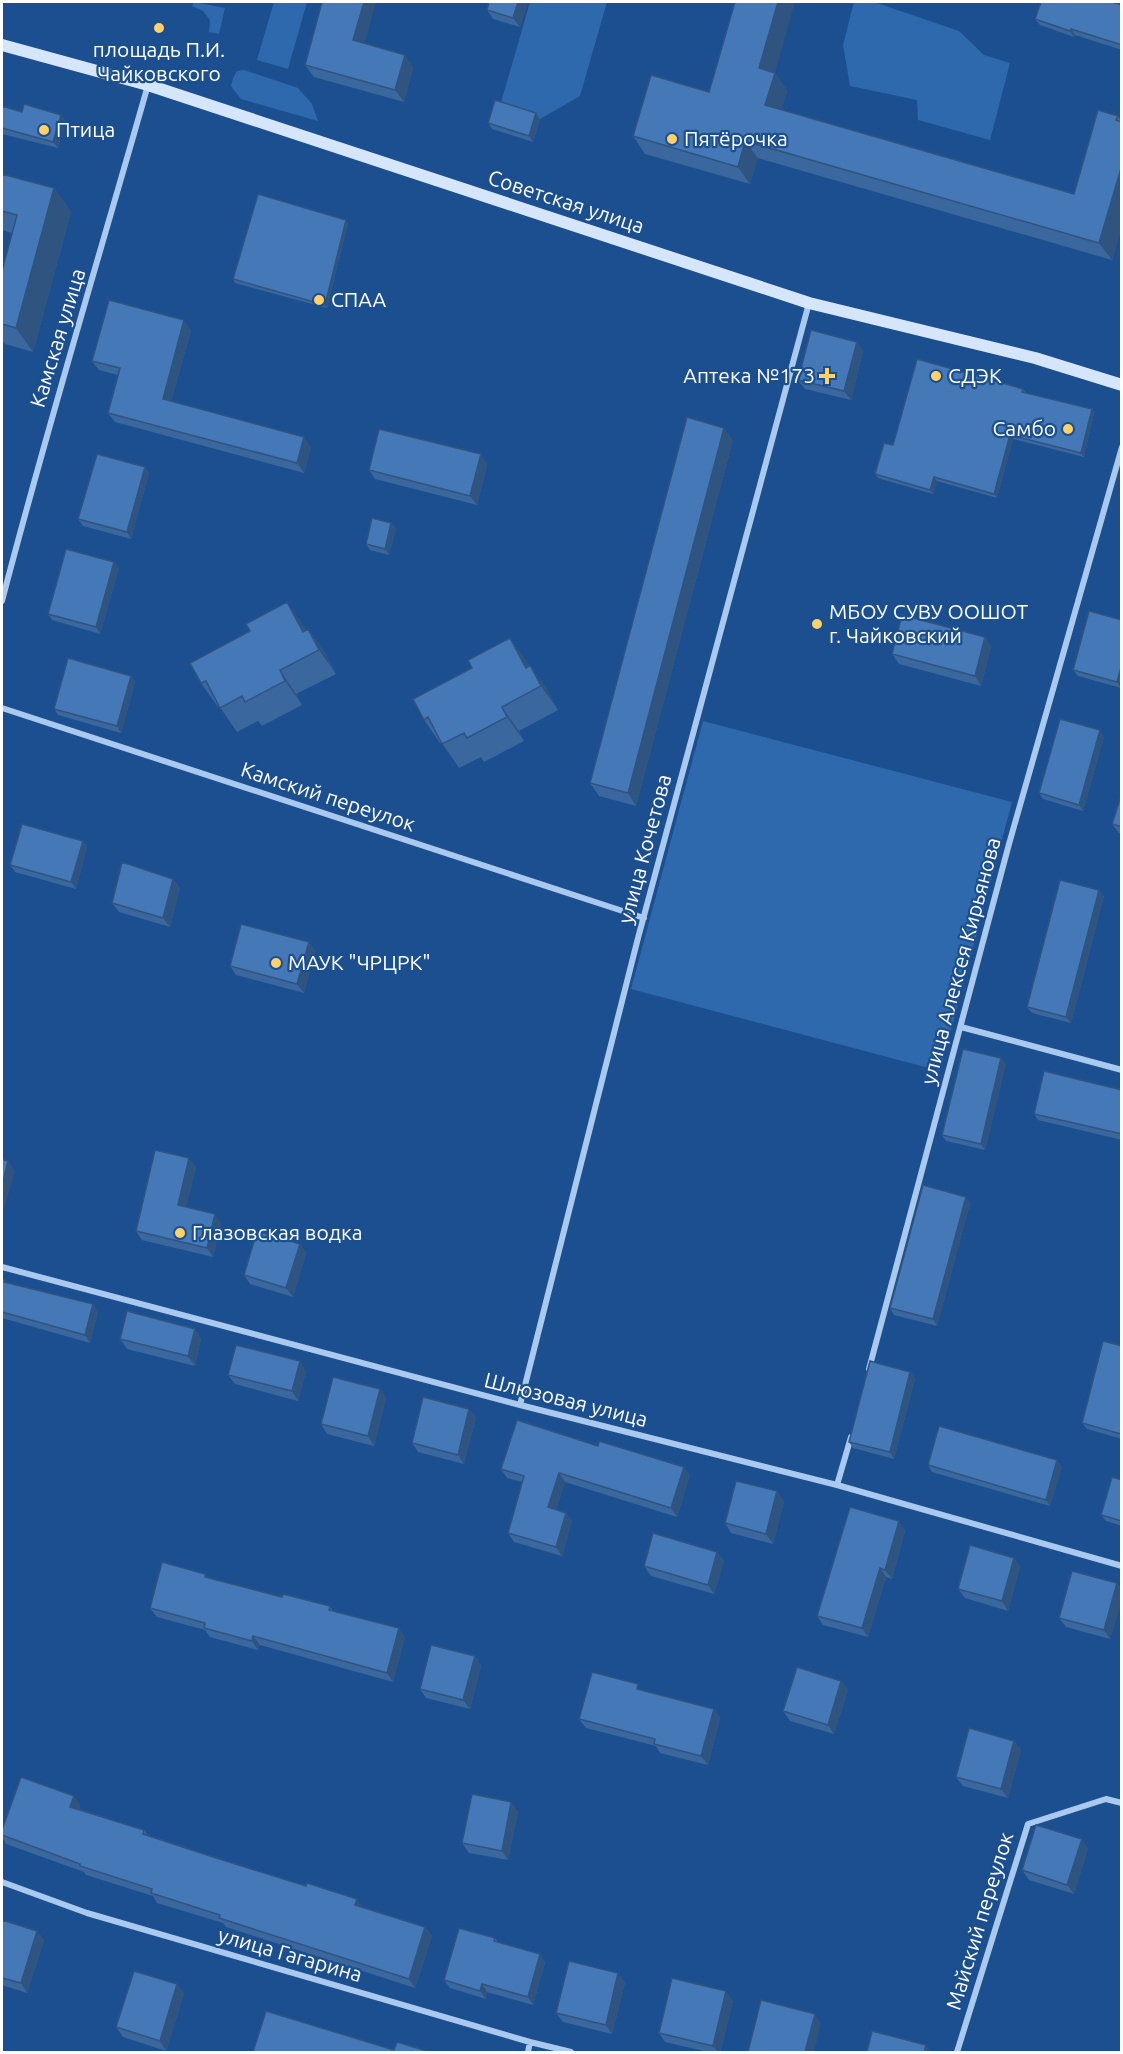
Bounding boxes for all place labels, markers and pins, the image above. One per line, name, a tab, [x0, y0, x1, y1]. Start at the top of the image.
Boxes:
marker: площадь П.И. Чайковского	[152, 21, 166, 35]
place label: площадь П.И. Чайковского	[93, 37, 225, 85]
place label: Птица	[56, 117, 115, 141]
marker: Птица	[37, 123, 51, 137]
place label: Пятёрочка	[684, 126, 788, 150]
marker: Пятёрочка	[665, 132, 679, 146]
place label: СПАА	[331, 287, 387, 311]
marker: СПАА	[312, 293, 326, 307]
place label: Аптека №173	[683, 363, 815, 387]
place label: СДЭК	[948, 363, 1002, 387]
marker: Аптека №173	[820, 369, 834, 383]
marker: СДЭК	[929, 369, 943, 383]
place label: Самбо	[992, 416, 1056, 440]
marker: Самбо	[1061, 422, 1075, 436]
place label: МБОУ СУВУ ООШОТ г. Чайковский	[829, 599, 1028, 647]
marker: МБОУ СУВУ ООШОТ г. Чайковский	[810, 617, 824, 631]
place label: МАУК "ЧРЦРК"	[288, 950, 431, 974]
marker: МАУК "ЧРЦРК"	[269, 956, 283, 970]
place label: Глазовская водка	[192, 1220, 363, 1244]
marker: Глазовская водка	[173, 1226, 187, 1240]

